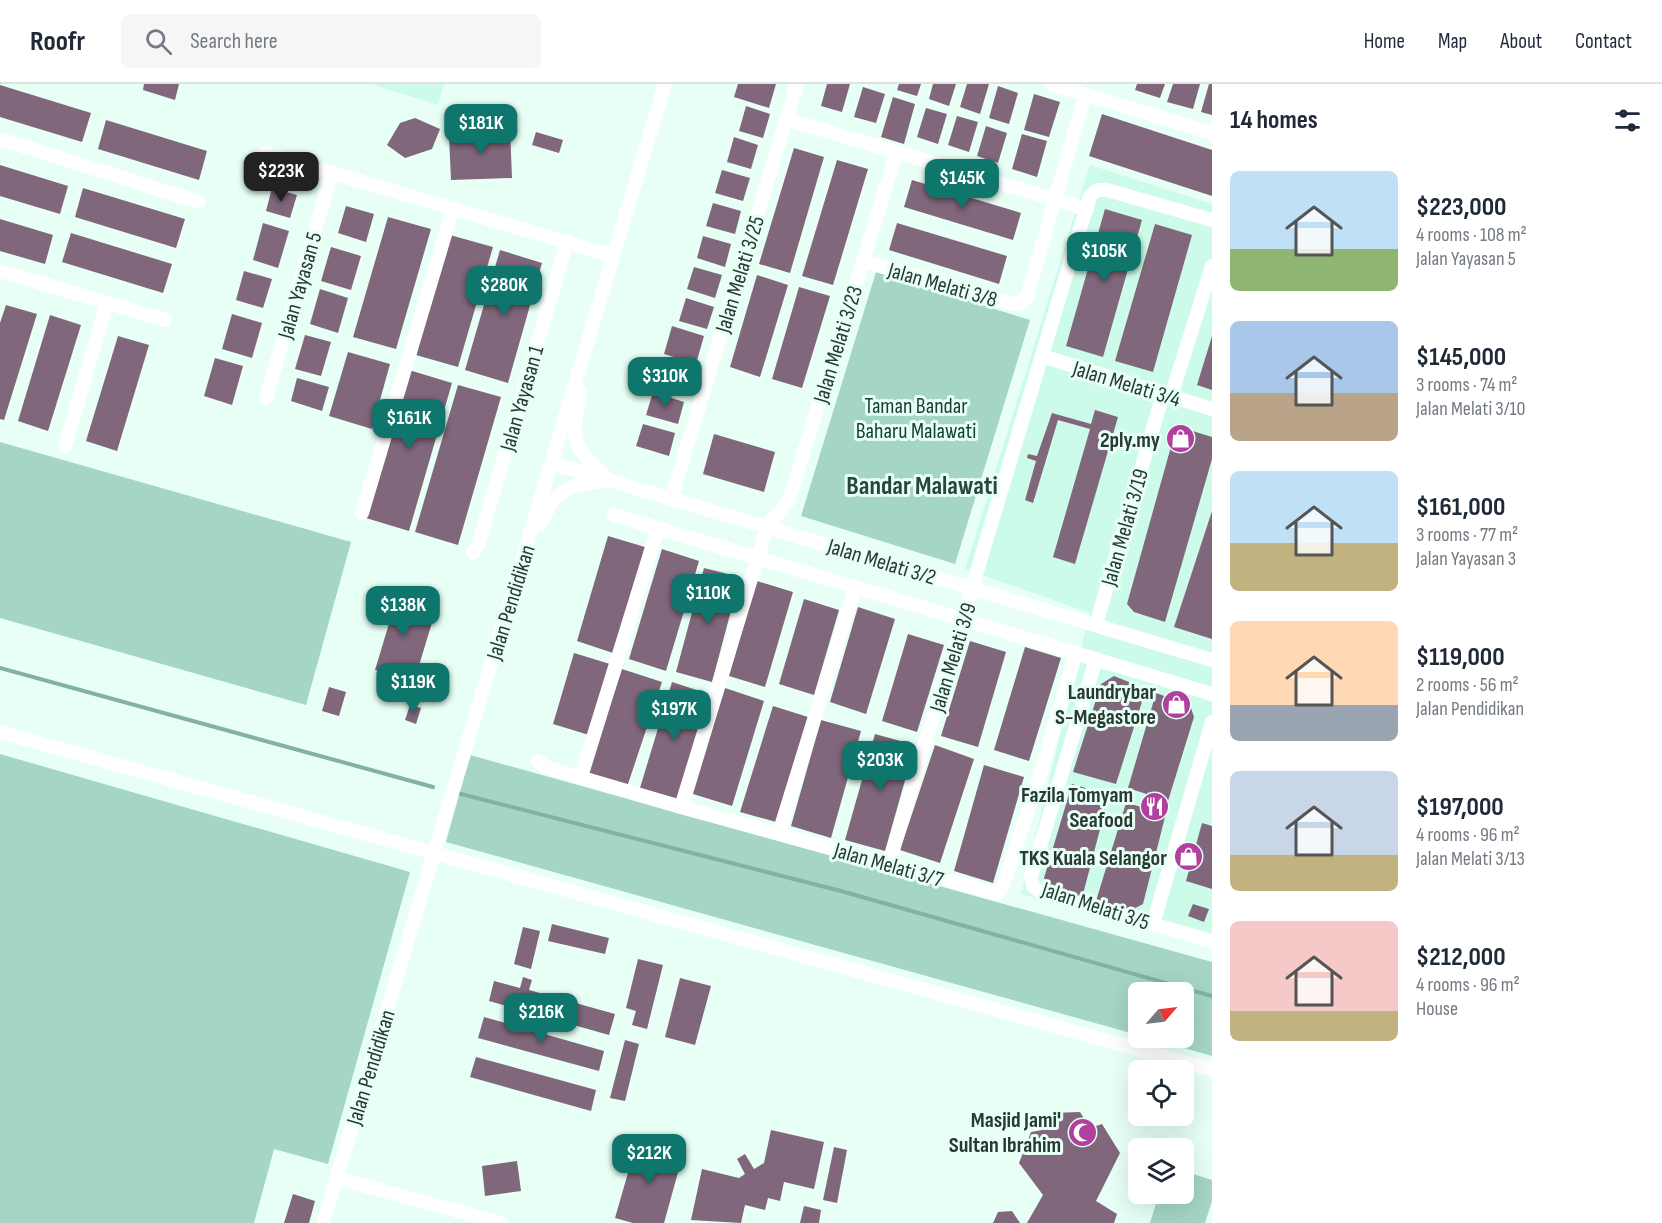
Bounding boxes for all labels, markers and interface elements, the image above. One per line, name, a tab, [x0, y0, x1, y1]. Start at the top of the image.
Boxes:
search box	[121, 14, 541, 68]
text: Roofr	[30, 25, 85, 58]
icon: search	[142, 25, 175, 58]
text: Search here	[190, 28, 278, 55]
text: Home	[1364, 29, 1405, 54]
text: Map	[1438, 29, 1467, 54]
text: About	[1500, 29, 1542, 54]
text: Contact	[1575, 29, 1632, 54]
pin: $181K	[439, 104, 523, 155]
icon: filters	[1611, 104, 1644, 137]
text: 14 homes	[1230, 105, 1318, 136]
text: $181K	[458, 111, 504, 135]
pin: $223K	[239, 152, 323, 203]
text: $223K	[258, 159, 304, 183]
pin: $145K	[920, 159, 1004, 210]
text: $145K	[939, 166, 985, 190]
text: $223,000	[1416, 192, 1506, 223]
icon: home	[1278, 195, 1350, 267]
street label: Jalan Melati 3/25	[710, 213, 771, 337]
text: 4 rooms · 108 m²	[1416, 223, 1527, 247]
street label: Jalan Yayasan 5	[272, 229, 329, 343]
pin: $105K	[1062, 232, 1146, 283]
text: $105K	[1081, 239, 1127, 263]
text: Jalan Yayasan 5	[1416, 247, 1516, 271]
street label: Jalan Melati 3/8	[884, 257, 1000, 314]
pin: $280K	[462, 266, 546, 317]
text: $280K	[480, 273, 528, 297]
street label: Jalan Melati 3/23	[808, 283, 869, 407]
street label: Jalan Yayasan 1	[494, 342, 550, 455]
text: $145,000	[1416, 342, 1506, 373]
icon: home	[1278, 345, 1350, 417]
street label: Jalan Melati 3/4	[1068, 355, 1184, 414]
pin: $310K	[623, 357, 707, 408]
text: $310K	[642, 364, 688, 388]
text: 3 rooms · 74 m²	[1416, 373, 1518, 397]
park label: Taman Bandar Baharu Malawati	[856, 393, 976, 445]
text: Jalan Melati 3/10	[1416, 397, 1525, 421]
pin: $161K	[367, 399, 451, 450]
text: $161K	[386, 406, 432, 430]
shop icon: 2ply.my	[1165, 423, 1197, 455]
place label: 2ply.my	[1100, 427, 1160, 454]
street label: Jalan Melati 3/19	[1096, 466, 1155, 590]
district label: Bandar Malawati	[846, 471, 998, 502]
text: $161,000	[1416, 492, 1505, 523]
icon: home	[1278, 495, 1350, 567]
text: 3 rooms · 77 m²	[1416, 523, 1518, 547]
street label: Jalan Melati 3/2	[823, 533, 939, 592]
street label: Jalan Pendidikan	[481, 542, 542, 664]
text: Jalan Yayasan 3	[1416, 547, 1516, 571]
pin: $110K	[666, 574, 750, 625]
text: $110K	[685, 581, 731, 605]
pin: $138K	[361, 586, 445, 637]
text: $138K	[380, 593, 426, 617]
street label: Jalan Melati 3/9	[924, 600, 983, 716]
text: $119,000	[1416, 642, 1505, 673]
icon: home	[1278, 645, 1350, 717]
pin: $119K	[371, 663, 455, 714]
text: $119K	[390, 670, 436, 694]
text: 2 rooms · 56 m²	[1416, 673, 1519, 697]
place label: Laundrybar S-Megastore	[1055, 679, 1156, 731]
shop icon: Laundrybar S-Megastore	[1161, 688, 1193, 720]
pin: $197K	[632, 690, 716, 741]
text: $197K	[651, 697, 697, 721]
text: Jalan Pendidikan	[1416, 697, 1524, 721]
pin: $203K	[838, 741, 922, 792]
text: $203K	[856, 748, 904, 772]
place label: Fazila Tomyam Seafood	[1021, 782, 1133, 834]
restaurant icon: Fazila Tomyam Seafood	[1138, 791, 1170, 823]
text: $197,000	[1416, 792, 1504, 823]
icon: home	[1278, 795, 1350, 867]
text: 4 rooms · 96 m²	[1416, 823, 1520, 847]
street label: Jalan Melati 3/7	[830, 837, 947, 894]
shop icon: TKS Kuala Selangor	[1172, 841, 1204, 873]
place label: TKS Kuala Selangor	[1019, 845, 1167, 872]
text: Jalan Melati 3/13	[1416, 847, 1525, 871]
street label: Jalan Melati 3/5	[1037, 876, 1153, 937]
text: $212,000	[1416, 942, 1506, 973]
icon: home	[1278, 945, 1350, 1017]
text: 4 rooms · 96 m²	[1416, 973, 1520, 997]
north arrow	[1128, 982, 1194, 1048]
map controls	[1128, 982, 1194, 1204]
pin: $216K	[499, 993, 583, 1044]
text: House	[1416, 997, 1458, 1021]
text: $216K	[518, 1000, 564, 1024]
street label: Jalan Pendidikan	[341, 1007, 402, 1129]
button: locate	[1128, 1060, 1194, 1126]
place label: Masjid Jami' Sultan Ibrahim	[949, 1107, 1061, 1159]
mosque icon: Masjid Jami' Sultan Ibrahim	[1066, 1116, 1098, 1148]
pin: $212K	[607, 1134, 691, 1185]
button: layers	[1128, 1138, 1194, 1204]
text: $212K	[626, 1141, 672, 1165]

